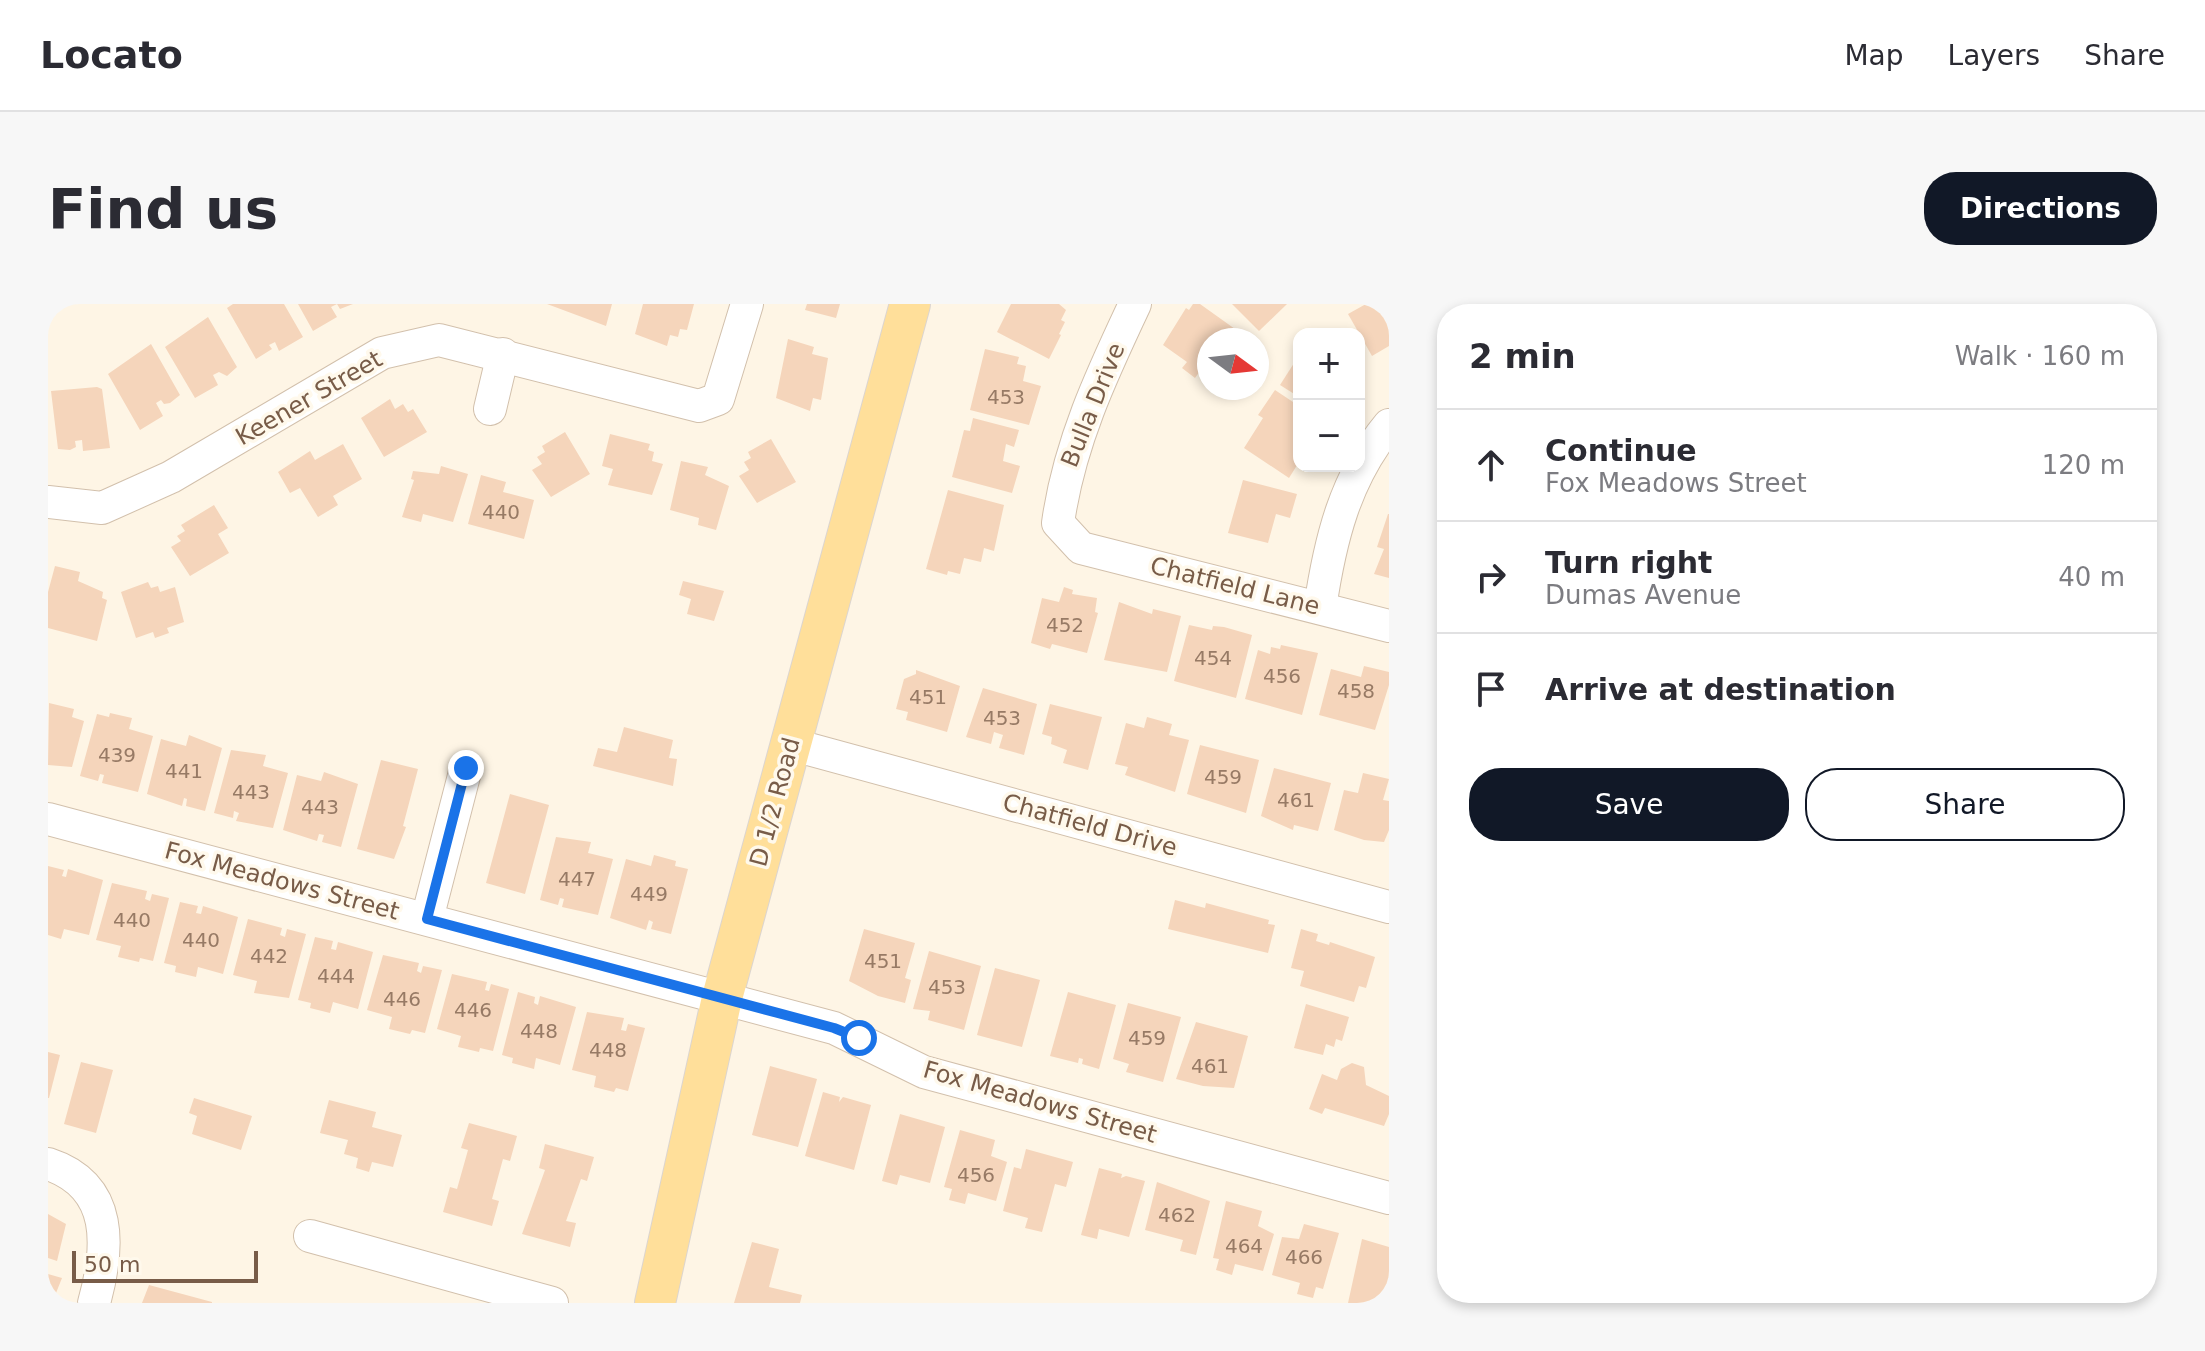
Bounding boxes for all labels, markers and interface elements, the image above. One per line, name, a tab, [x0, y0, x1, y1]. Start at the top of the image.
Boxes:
text: Locato	[40, 33, 183, 77]
text: Map	[1844, 39, 1904, 72]
text: Layers	[1948, 39, 2040, 72]
text: Share	[2084, 39, 2165, 72]
button: Directions	[1924, 172, 2157, 245]
text: Find us	[48, 176, 278, 241]
north arrow	[1197, 328, 1269, 400]
map controls	[1293, 328, 1365, 472]
button: +	[1293, 328, 1365, 400]
text: 2 min	[1469, 336, 1576, 376]
street label: Bulla Drive	[1055, 339, 1131, 471]
text: Walk · 160 m	[1955, 341, 2125, 371]
street label: Keener Street	[231, 345, 387, 451]
house number: 453	[987, 385, 1025, 409]
button: −	[1293, 400, 1365, 472]
text: Continue	[1545, 433, 1697, 468]
icon: ahead	[1469, 443, 1513, 487]
text: 120 m	[2042, 450, 2125, 480]
text: Fox Meadows Street	[1545, 468, 1807, 498]
house number: 440	[482, 500, 520, 524]
text: Turn right	[1545, 545, 1712, 580]
street label: Chatfield Lane	[1147, 551, 1323, 621]
icon: right	[1469, 555, 1513, 599]
text: 40 m	[2058, 562, 2125, 592]
text: Dumas Avenue	[1545, 580, 1741, 610]
house number: 452	[1046, 613, 1084, 637]
house number: 454	[1194, 646, 1232, 670]
house number: 456	[1263, 664, 1301, 688]
icon: arrive	[1469, 667, 1513, 711]
text: Arrive at destination	[1545, 672, 1896, 707]
house number: 458	[1337, 679, 1375, 703]
house number: 451	[909, 685, 947, 709]
house number: 453	[983, 706, 1021, 730]
street label: D 1/2 Road	[744, 734, 806, 870]
house number: 439	[98, 743, 136, 767]
route end	[448, 750, 484, 786]
house number: 441	[165, 759, 203, 783]
house number: 459	[1204, 765, 1242, 789]
button: Save	[1469, 768, 1789, 841]
button: Share	[1805, 768, 2125, 841]
house number: 443	[232, 780, 270, 804]
street label: Chatfield Drive	[1000, 788, 1180, 862]
house number: 461	[1277, 788, 1315, 812]
house number: 443	[301, 795, 339, 819]
street label: Fox Meadows Street	[162, 836, 402, 926]
house number: 447	[558, 867, 596, 891]
house number: 449	[630, 882, 668, 906]
house number: 440	[113, 908, 151, 932]
house number: 440	[182, 928, 220, 952]
house number: 442	[250, 944, 288, 968]
house number: 451	[864, 949, 902, 973]
house number: 444	[317, 964, 355, 988]
house number: 453	[928, 975, 966, 999]
house number: 446	[383, 987, 421, 1011]
house number: 446	[454, 998, 492, 1022]
house number: 448	[520, 1019, 558, 1043]
route start	[841, 1020, 877, 1056]
house number: 459	[1128, 1026, 1166, 1050]
house number: 448	[589, 1038, 627, 1062]
house number: 461	[1191, 1054, 1229, 1078]
street label: Fox Meadows Street	[920, 1055, 1160, 1149]
house number: 456	[957, 1163, 995, 1187]
house number: 462	[1158, 1203, 1196, 1227]
house number: 464	[1225, 1234, 1263, 1258]
house number: 466	[1285, 1245, 1323, 1269]
scale bar	[72, 1247, 258, 1283]
text: 50 m	[84, 1252, 140, 1277]

